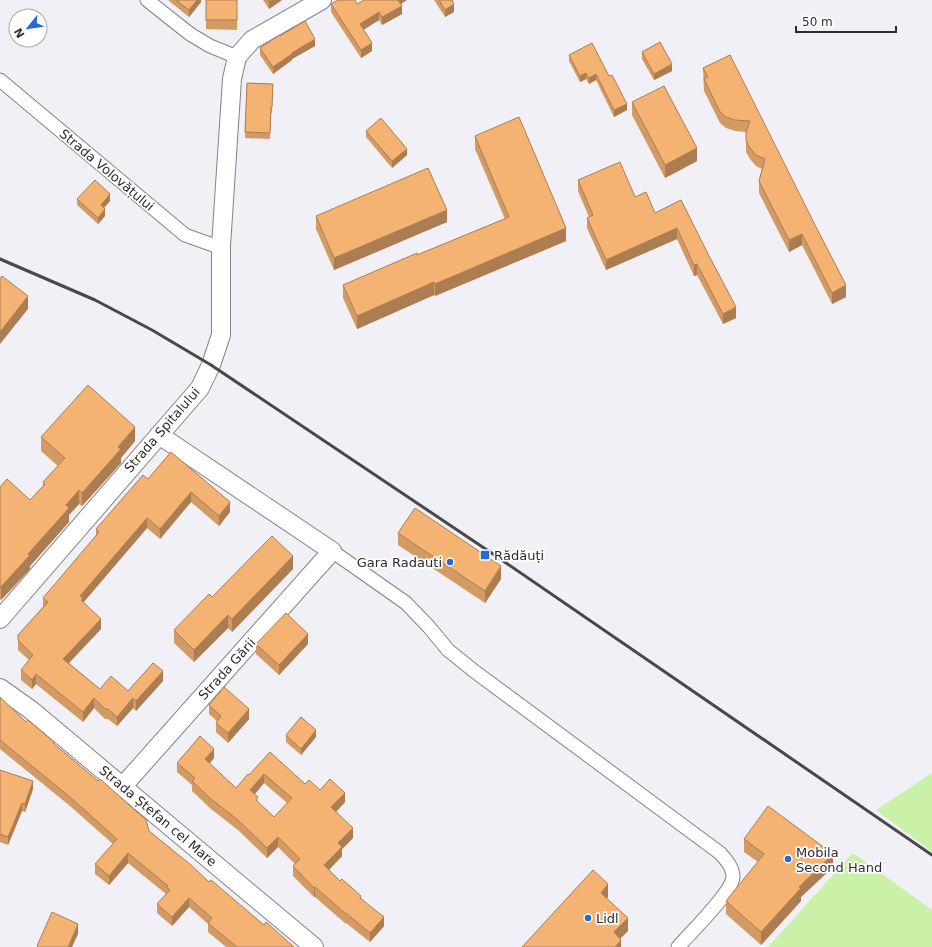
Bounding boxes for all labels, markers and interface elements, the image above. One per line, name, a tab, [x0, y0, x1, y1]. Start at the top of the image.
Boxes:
north arrow	[8, 8, 48, 48]
scale bar	[796, 8, 896, 34]
text: 50 m	[802, 15, 833, 29]
text: N	[12, 26, 28, 40]
street label: Strada Volovățului	[57, 126, 157, 214]
street label: Strada Spitalului	[121, 385, 203, 475]
place label: Rădăuți	[494, 548, 544, 563]
marker: Rădăuți	[479, 549, 491, 561]
place label: Gara Radauti	[357, 555, 442, 570]
marker: Gara Radauti	[445, 557, 455, 567]
street label: Strada Gării	[195, 635, 259, 703]
street label: Strada Ștefan cel Mare	[96, 763, 220, 869]
place label: Mobila Second Hand	[796, 845, 882, 875]
marker: Mobila Second Hand	[783, 854, 793, 864]
place label: Lidl	[596, 911, 619, 926]
marker: Lidl	[583, 913, 593, 923]

